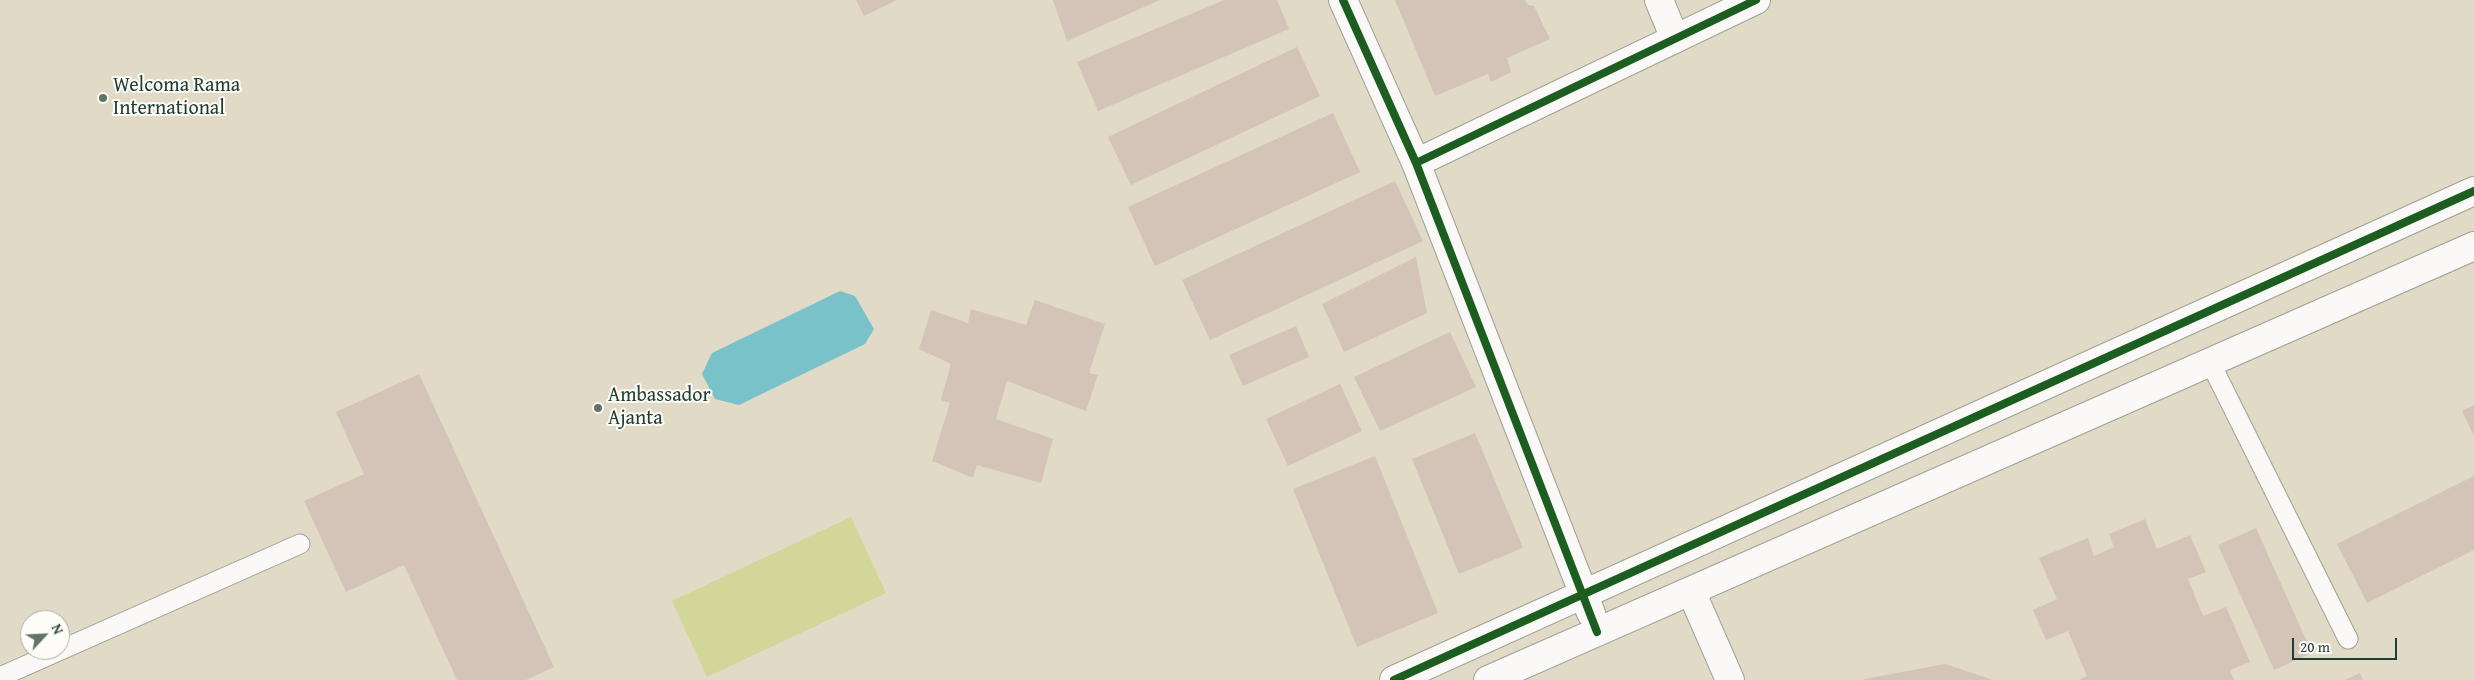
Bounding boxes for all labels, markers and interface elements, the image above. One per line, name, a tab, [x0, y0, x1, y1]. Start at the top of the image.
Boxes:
place label: Welcoma Rama International	[113, 74, 240, 121]
marker: Welcoma Rama International	[97, 92, 109, 104]
place label: Ambassador Ajanta	[608, 384, 711, 431]
marker: Ambassador Ajanta	[592, 402, 604, 414]
north arrow	[20, 610, 70, 660]
text: N	[47, 621, 69, 638]
scale bar	[2294, 628, 2399, 660]
text: 20 m	[2300, 636, 2330, 657]

